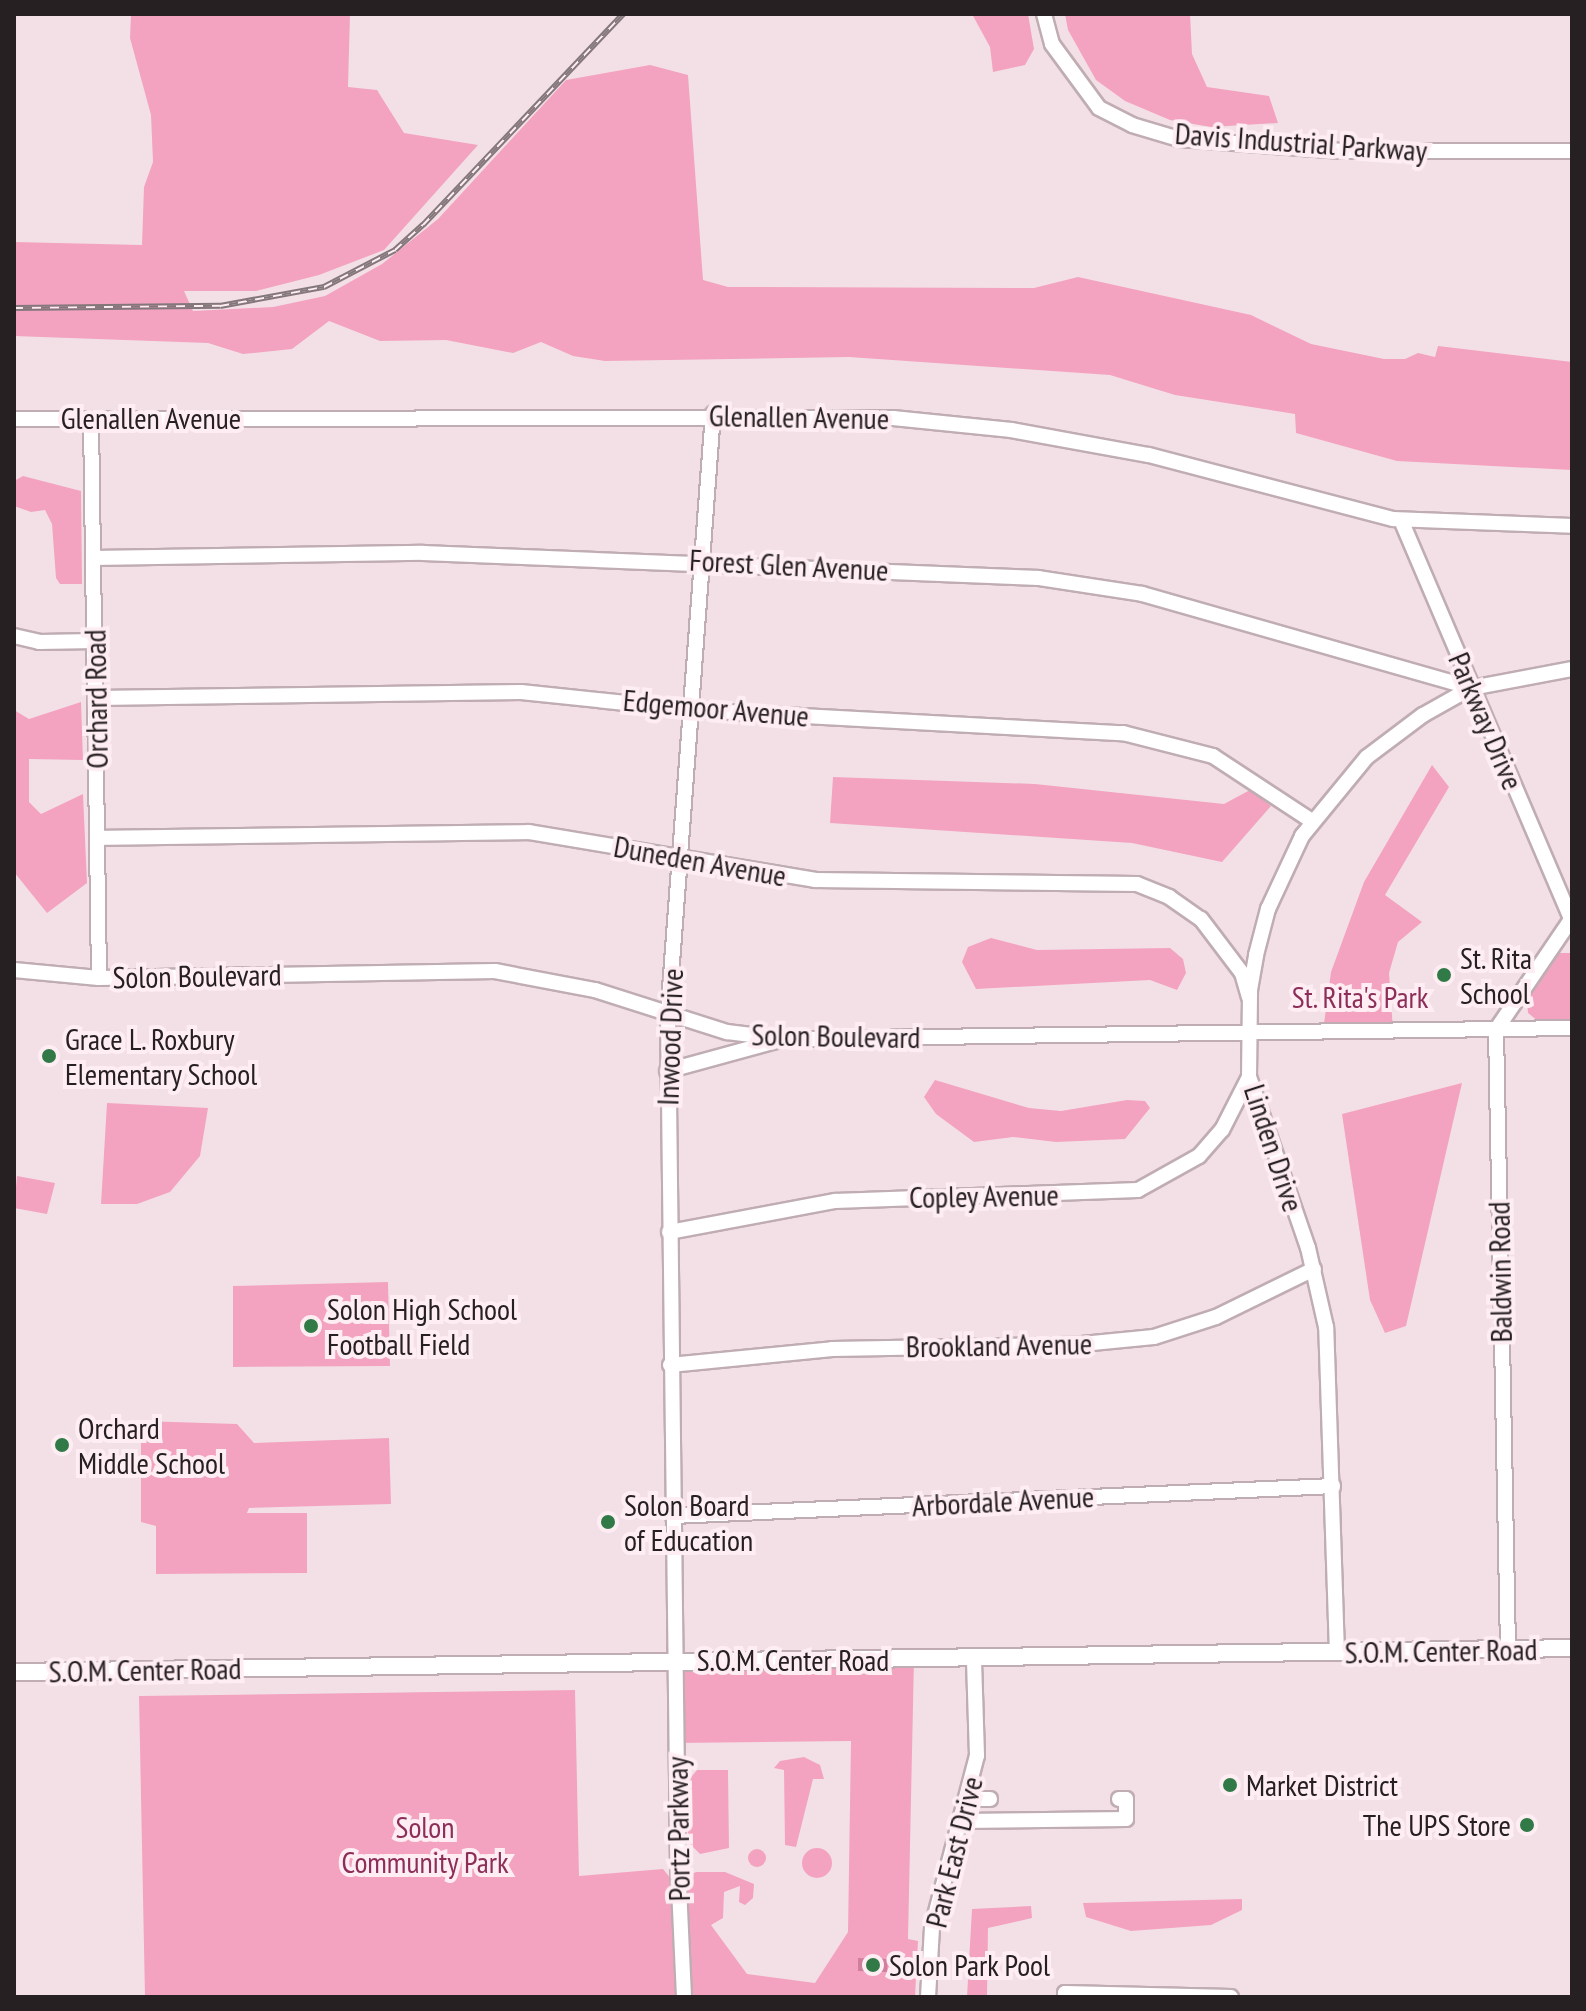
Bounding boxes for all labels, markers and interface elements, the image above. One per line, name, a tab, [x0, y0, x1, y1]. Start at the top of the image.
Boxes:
street label: Davis Industrial Parkway	[1174, 115, 1428, 169]
street label: Glenallen Avenue	[708, 397, 890, 437]
street label: Glenallen Avenue	[60, 400, 242, 436]
street label: Forest Glen Avenue	[688, 542, 890, 588]
street label: Orchard Road	[77, 629, 115, 769]
street label: Parkway Drive	[1441, 647, 1531, 795]
street label: Edgemoor Avenue	[621, 682, 811, 734]
street label: Duneden Avenue	[611, 828, 789, 894]
place label: St. Rita School	[1460, 940, 1534, 1010]
street label: Solon Boulevard	[112, 957, 282, 995]
marker: St. Rita School	[1435, 966, 1453, 984]
street label: Inwood Drive	[650, 968, 690, 1106]
park label: St. Rita's Park	[1291, 979, 1429, 1015]
street label: Solon Boulevard	[751, 1017, 921, 1055]
place label: Grace L. Roxbury Elementary School	[65, 1021, 258, 1092]
marker: Grace L. Roxbury Elementary School	[40, 1047, 58, 1065]
street label: Linden Drive	[1237, 1080, 1311, 1216]
street label: Copley Avenue	[908, 1177, 1060, 1215]
street label: Baldwin Road	[1481, 1201, 1519, 1343]
place label: Solon High School Football Field	[327, 1291, 517, 1362]
marker: Solon High School Football Field	[302, 1317, 320, 1335]
street label: Brookland Avenue	[905, 1325, 1093, 1365]
place label: Orchard Middle School	[78, 1410, 225, 1480]
marker: Orchard Middle School	[53, 1436, 71, 1454]
street label: Arbordale Avenue	[911, 1478, 1095, 1524]
place label: Solon Board of Education	[624, 1487, 753, 1558]
marker: Solon Board of Education	[599, 1513, 617, 1531]
street label: S.O.M. Center Road	[1343, 1631, 1539, 1671]
street label: S.O.M. Center Road	[696, 1642, 890, 1678]
street label: S.O.M. Center Road	[47, 1650, 243, 1690]
street label: Portz Parkway	[659, 1756, 697, 1902]
place label: Market District	[1246, 1767, 1398, 1803]
street label: Park East Drive	[918, 1772, 990, 1932]
marker: Market District	[1221, 1776, 1239, 1794]
place label: The UPS Store	[1363, 1807, 1511, 1843]
park label: Solon Community Park	[341, 1809, 509, 1880]
marker: The UPS Store	[1518, 1816, 1536, 1834]
place label: Solon Park Pool	[889, 1947, 1051, 1983]
marker: Solon Park Pool	[864, 1956, 882, 1974]

